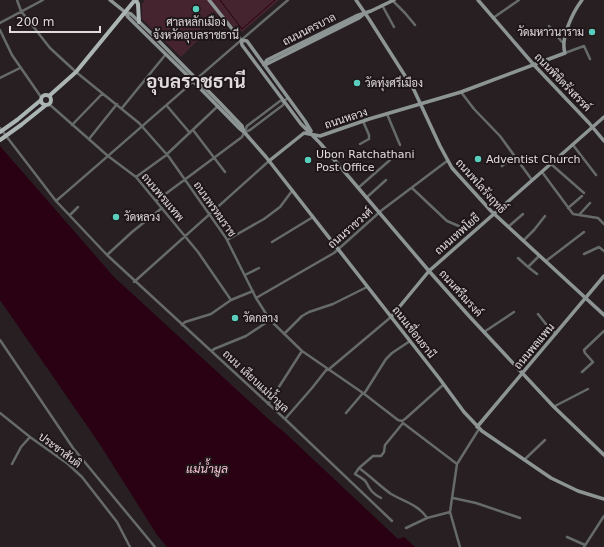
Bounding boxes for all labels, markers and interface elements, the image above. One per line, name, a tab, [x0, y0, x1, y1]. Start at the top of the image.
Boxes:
marker: ศาลหลักเมือง จังหวัดอุบลราชธานี	[191, 4, 201, 14]
scale bar	[10, 8, 100, 34]
street label: ถนนนครบาล	[280, 10, 338, 48]
text: 200 m	[16, 15, 54, 29]
place label: ศาลหลักเมือง จังหวัดอุบลราชธานี	[153, 15, 239, 44]
place label: วัดมหาวนาราม	[517, 25, 584, 39]
marker: วัดมหาวนาราม	[587, 27, 597, 37]
street label: ถนนพิชิตรังสรรค์	[532, 49, 595, 114]
district label: อุบลราชธานี	[146, 69, 246, 96]
place label: วัดทุ่งศรีเมือง	[365, 75, 423, 92]
marker: วัดทุ่งศรีเมือง	[352, 78, 362, 88]
street label: ถนนหลวง	[323, 105, 369, 132]
place label: Ubon Ratchathani Post Office	[316, 148, 415, 174]
street label: ถนนพโลรังฤทธิ์	[453, 153, 513, 216]
place label: Adventist Church	[486, 153, 580, 166]
marker: Adventist Church	[473, 154, 483, 164]
marker: Ubon Ratchathani Post Office	[303, 155, 313, 165]
street label: ถนนพรมเทพ	[139, 171, 187, 224]
street label: ถนนพรหมราช	[191, 179, 239, 240]
street label: ถนนราชวงศ์	[324, 204, 375, 251]
place label: วัดหลวง	[124, 210, 160, 224]
street label: ถนนเทพโยธี	[431, 210, 483, 257]
marker: วัดหลวง	[111, 212, 121, 222]
street label: ถนนศรีณรงค์	[436, 266, 487, 319]
street label: ถนนเขื่อนธานี	[389, 301, 442, 361]
place label: วัดกลาง	[243, 311, 278, 325]
marker: วัดกลาง	[230, 313, 240, 323]
street label: ถนนพลแพน	[511, 321, 557, 372]
street label: ถนน เลียบแม่น้ำมูล	[219, 344, 295, 416]
street label: ประชาสันติ	[36, 429, 84, 471]
water label: แม่น้ำมูล	[186, 458, 228, 477]

